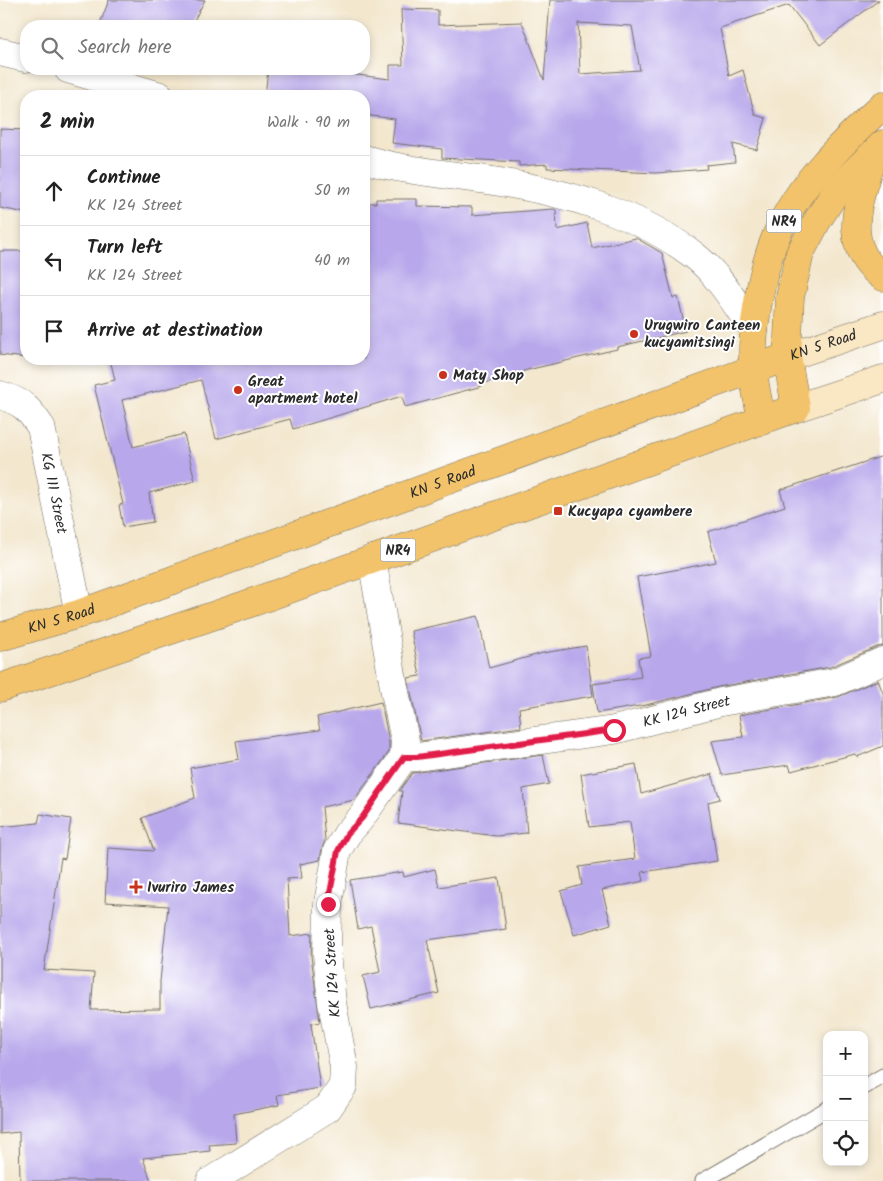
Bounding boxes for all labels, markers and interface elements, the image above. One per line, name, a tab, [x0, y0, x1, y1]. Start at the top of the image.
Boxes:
search box	[20, 20, 370, 75]
text: Search here	[78, 33, 172, 63]
icon: search	[38, 34, 66, 62]
text: 2 min	[40, 106, 95, 139]
text: Walk · 90 m	[267, 110, 350, 135]
text: Continue	[87, 163, 160, 193]
icon: ahead	[40, 177, 68, 205]
text: 50 m	[314, 178, 350, 203]
text: KK 124 Street	[87, 193, 182, 218]
road number: NR4	[766, 210, 802, 232]
text: Turn left	[87, 233, 162, 263]
icon: left	[40, 247, 68, 275]
text: 40 m	[314, 248, 350, 273]
text: KK 124 Street	[87, 263, 182, 288]
place label: Urugwiro Canteen kucyamitsingi	[644, 314, 760, 355]
text: Arrive at destination	[87, 316, 263, 346]
icon: arrive	[40, 317, 68, 345]
street label: KN 5 Road	[787, 323, 860, 368]
marker: Urugwiro Canteen kucyamitsingi	[628, 328, 640, 340]
place label: Maty Shop	[453, 364, 524, 388]
marker: Maty Shop	[437, 369, 449, 381]
place label: Great apartment hotel	[248, 370, 357, 411]
marker: Great apartment hotel	[232, 384, 244, 396]
street label: KG 111 Street	[33, 451, 73, 536]
street label: KN 5 Road	[406, 460, 480, 506]
place label: Kucyapa cyambere	[568, 500, 693, 524]
marker: Kucyapa cyambere	[552, 505, 564, 517]
road number: NR4	[380, 538, 416, 562]
street label: KN 5 Road	[25, 598, 99, 641]
street label: KK 124 Street	[640, 690, 732, 735]
route start	[603, 719, 626, 742]
place label: Ivuriro James	[147, 876, 234, 900]
marker: Ivuriro James	[129, 880, 143, 894]
route end	[317, 893, 340, 916]
street label: KK 124 Street	[318, 927, 348, 1018]
map controls	[823, 1031, 868, 1166]
button: +	[823, 1031, 868, 1076]
button: −	[823, 1076, 868, 1121]
button: locate	[823, 1121, 868, 1166]

